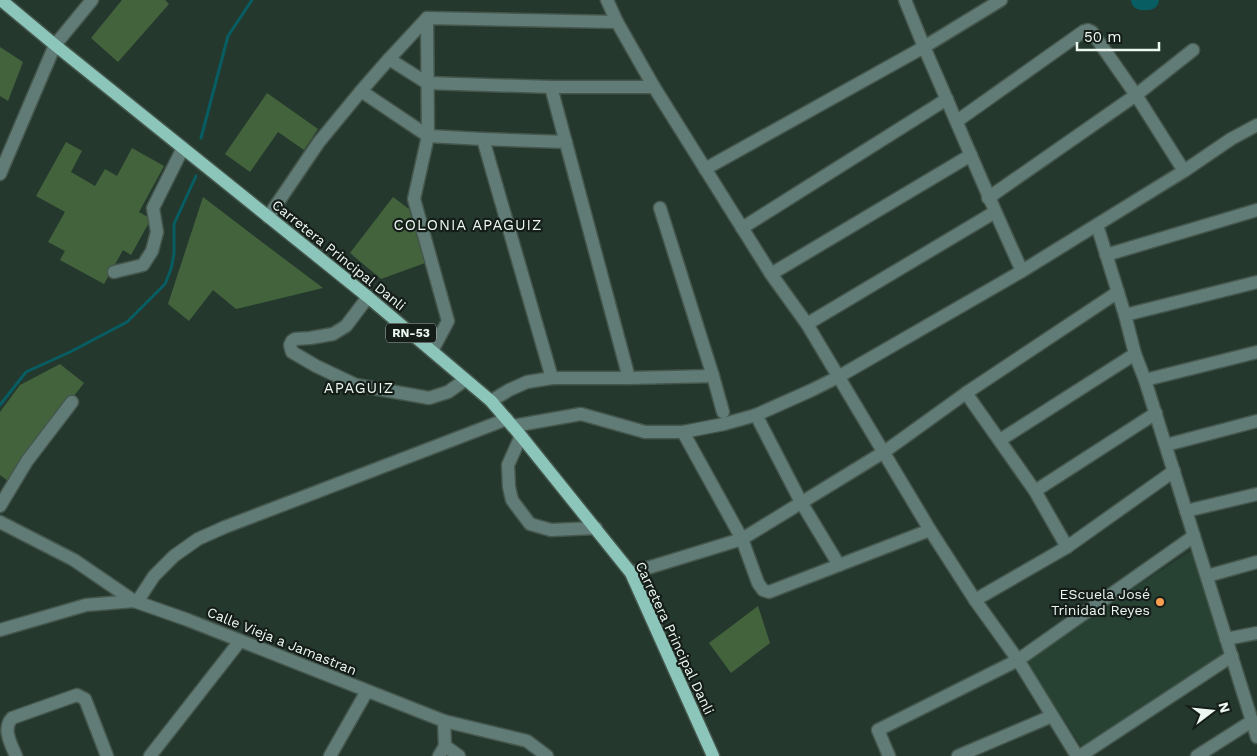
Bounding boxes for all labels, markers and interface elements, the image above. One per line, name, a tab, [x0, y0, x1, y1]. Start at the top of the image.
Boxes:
scale bar	[1077, 20, 1160, 52]
text: 50 m	[1084, 28, 1121, 46]
street label: Carretera Principal Danli	[269, 196, 409, 314]
district label: COLONIA APAGUIZ	[394, 216, 542, 234]
road number: RN-53	[386, 323, 436, 342]
district label: APAGUIZ	[324, 379, 394, 397]
street label: Carretera Principal Danli	[633, 559, 717, 717]
place label: EScuela José Trinidad Reyes	[1051, 586, 1150, 618]
marker: EScuela José Trinidad Reyes	[1154, 596, 1166, 608]
street label: Calle Vieja a Jamastran	[205, 604, 359, 678]
north arrow	[1187, 686, 1237, 736]
text: N	[1215, 700, 1234, 715]

